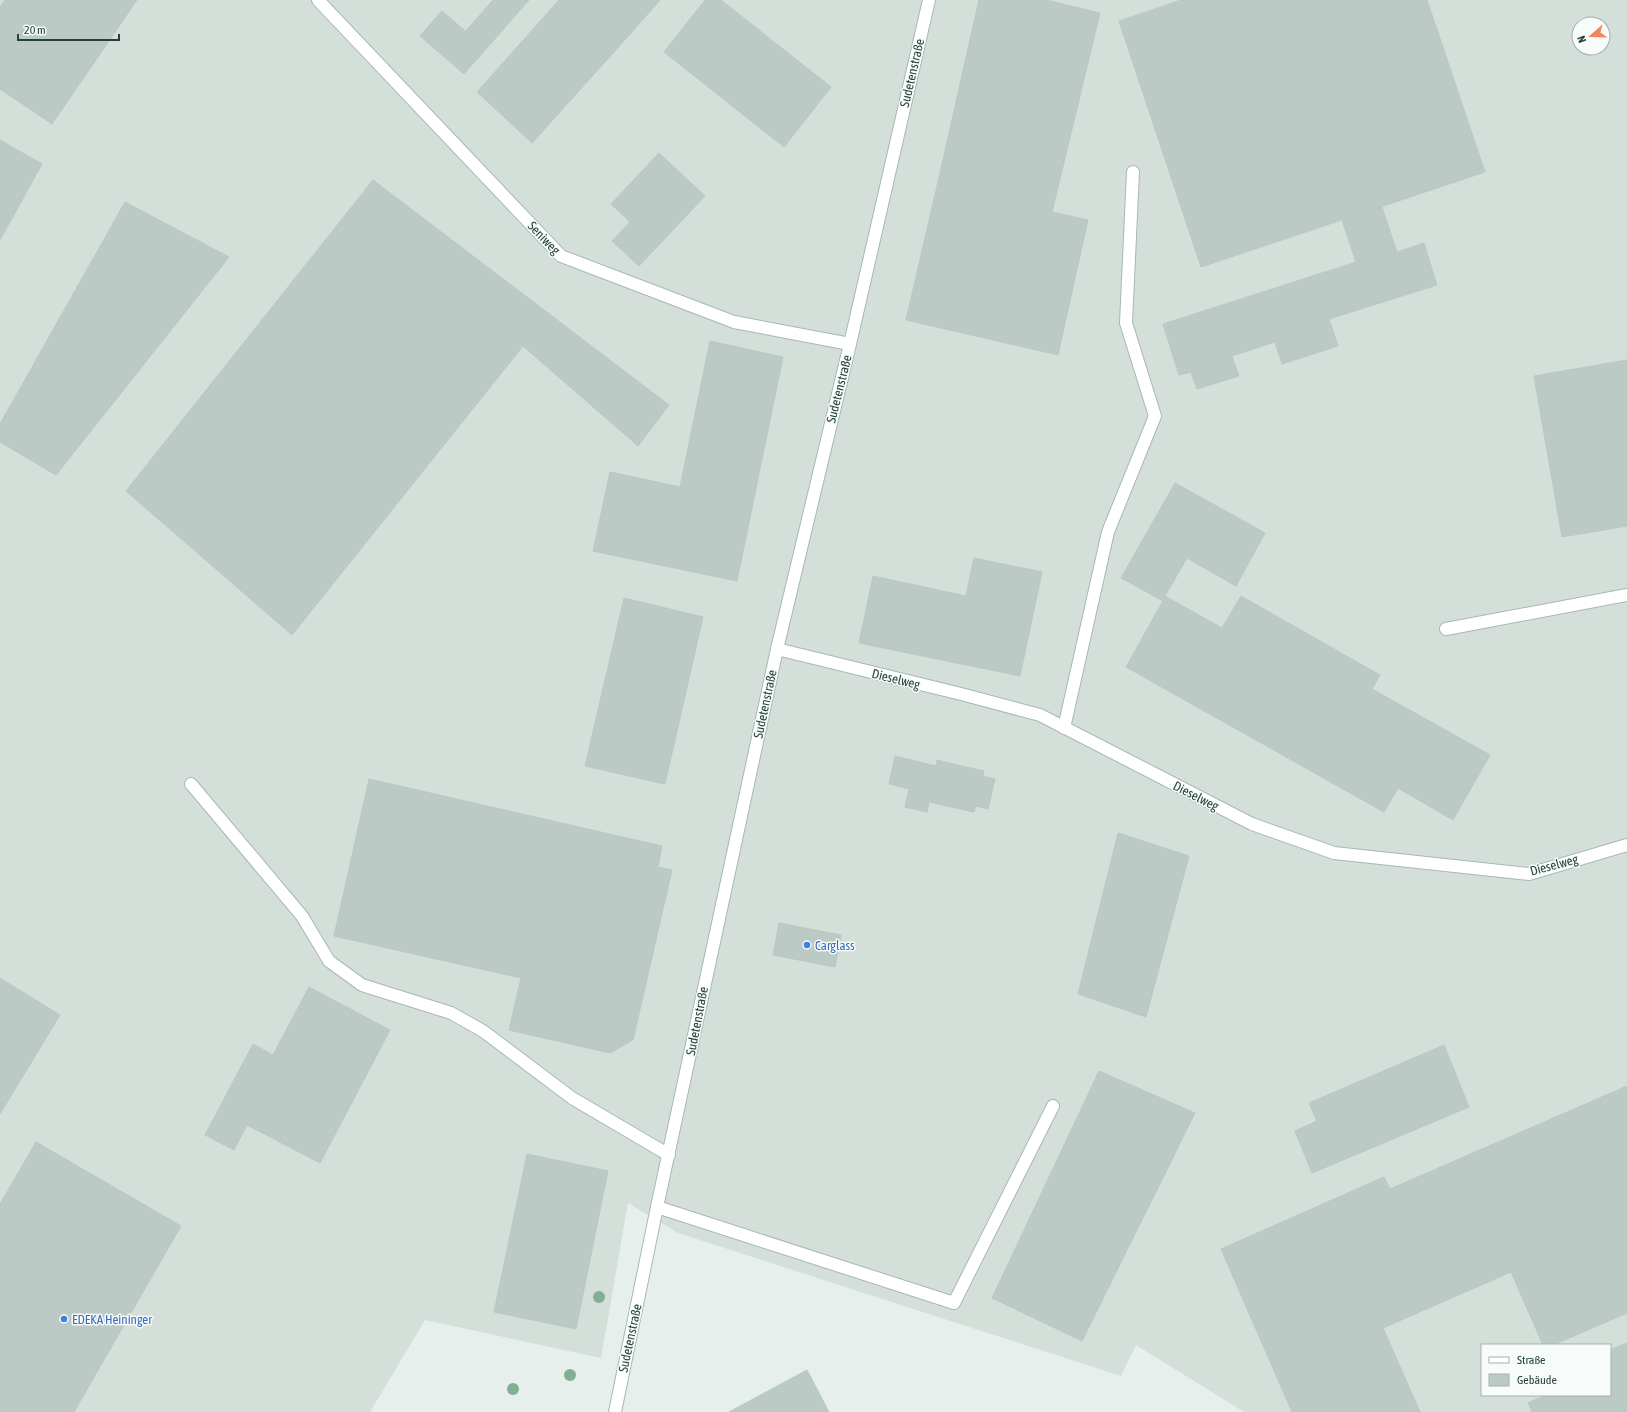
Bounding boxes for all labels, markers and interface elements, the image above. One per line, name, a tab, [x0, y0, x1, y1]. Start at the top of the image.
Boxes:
scale bar	[18, 16, 119, 42]
north arrow	[1571, 16, 1611, 56]
text: 20 m	[24, 23, 46, 37]
text: N	[1575, 34, 1588, 45]
street label: Sudetenstraße	[897, 37, 927, 109]
street label: Seniweg	[525, 218, 563, 258]
street label: Sudetenstraße	[823, 353, 855, 425]
street label: Dieselweg	[870, 666, 922, 692]
street label: Sudetenstraße	[750, 668, 780, 740]
street label: Dieselweg	[1171, 778, 1222, 814]
street label: Dieselweg	[1528, 851, 1580, 879]
place label: Carglass	[815, 938, 855, 953]
marker: Carglass	[802, 940, 812, 950]
street label: Sudetenstraße	[683, 985, 711, 1057]
street label: Sudetenstraße	[615, 1302, 645, 1374]
place label: EDEKA Heininger	[72, 1312, 152, 1327]
marker: EDEKA Heininger	[59, 1314, 69, 1324]
legend	[1481, 1344, 1611, 1396]
text: Straße	[1517, 1353, 1545, 1367]
text: Gebäude	[1517, 1373, 1557, 1387]

